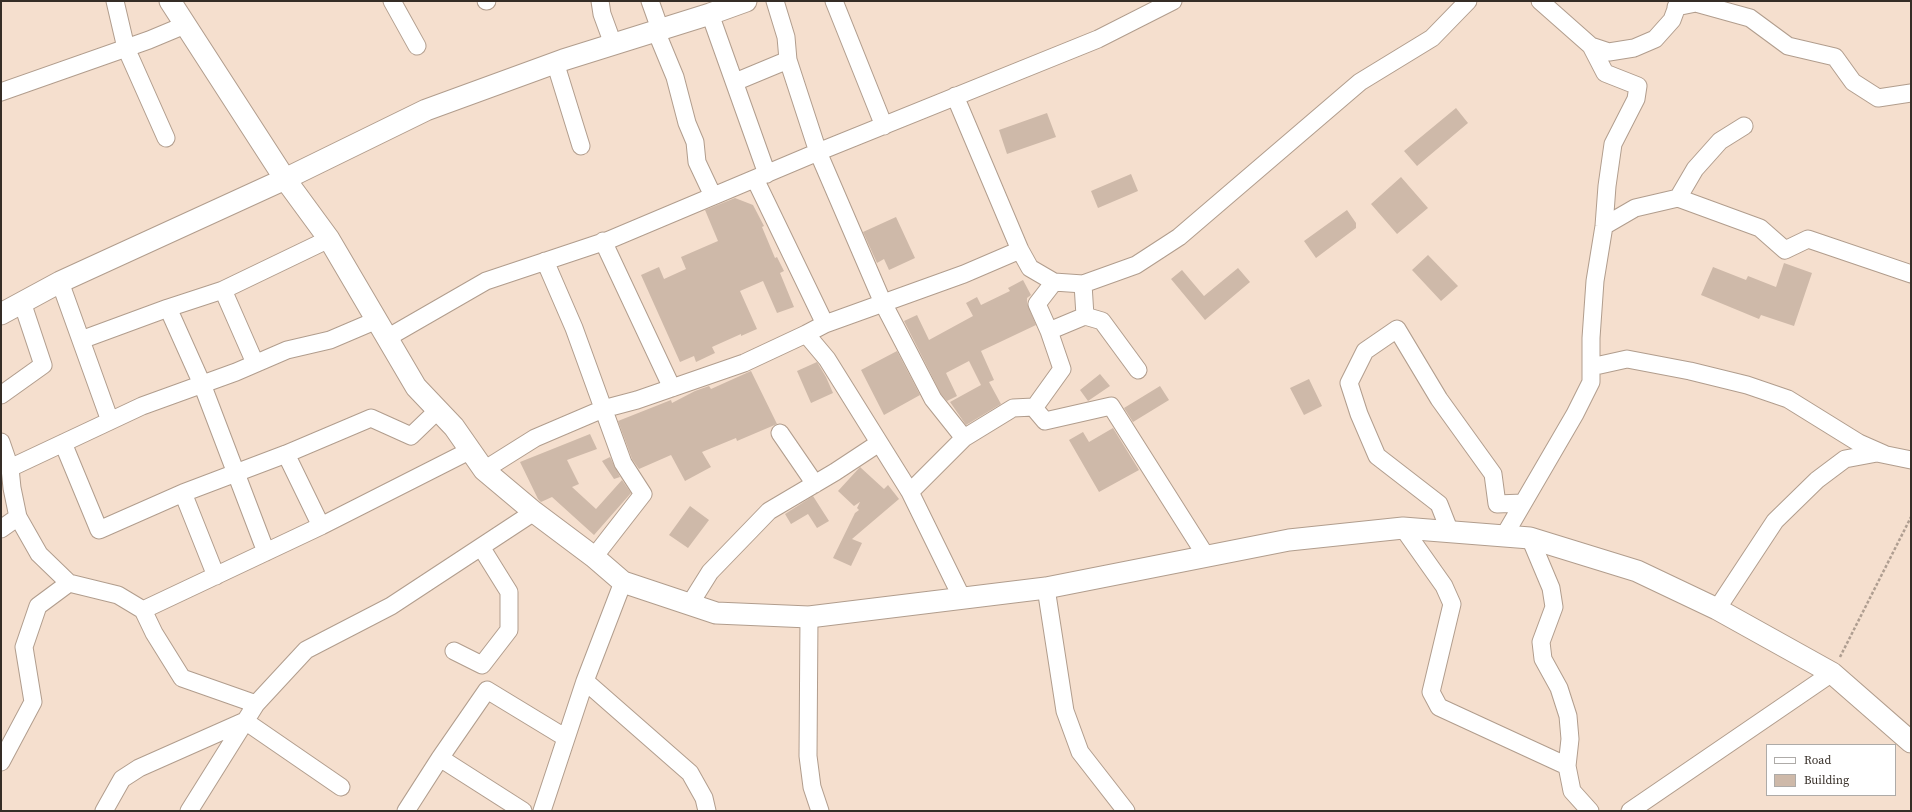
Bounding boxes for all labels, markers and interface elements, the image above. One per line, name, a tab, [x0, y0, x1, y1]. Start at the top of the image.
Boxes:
legend	[1766, 744, 1896, 796]
text: Road	[1804, 752, 1831, 768]
text: Building	[1804, 772, 1849, 788]

